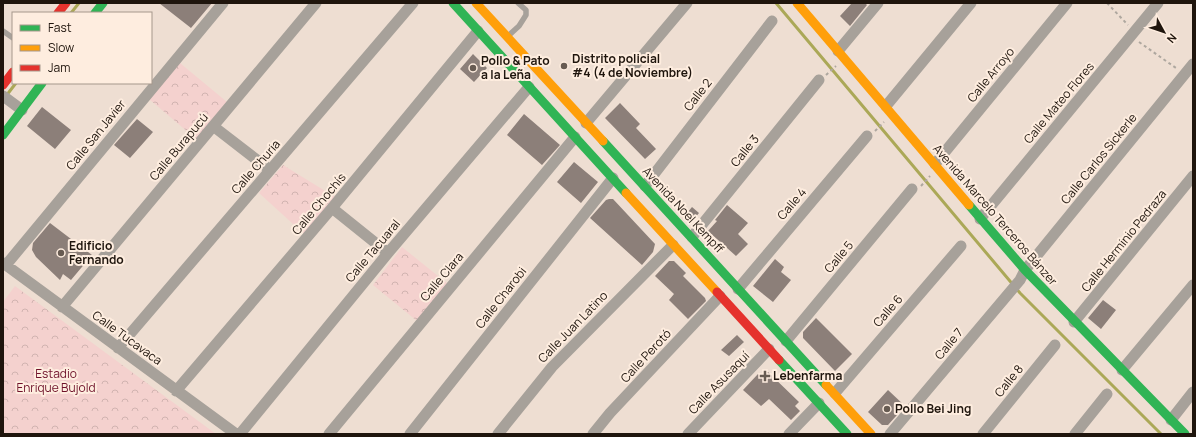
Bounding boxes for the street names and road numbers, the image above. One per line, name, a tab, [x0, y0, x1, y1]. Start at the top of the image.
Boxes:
street label: Calle Arroyo	[963, 44, 1018, 106]
street label: Calle Mateo Flores	[1019, 58, 1098, 147]
street label: Calle 2	[679, 75, 716, 115]
street label: Calle San Javier	[62, 95, 130, 173]
street label: Calle Burapucú	[145, 109, 212, 184]
street label: Calle Carlos Sickerle	[1057, 110, 1141, 208]
street label: Calle 3	[726, 131, 763, 170]
street label: Calle Churia	[227, 136, 284, 198]
street label: Avenida Marcelo Terceros Bánzer	[929, 140, 1062, 289]
street label: Avenida Noel Kempff	[639, 163, 728, 257]
street label: Calle Chochís	[288, 169, 350, 238]
street label: Calle 4	[773, 184, 810, 223]
street label: Calle Herminio Pedraza	[1077, 186, 1170, 295]
street label: Calle Tacuaral	[341, 216, 404, 286]
street label: Calle 5	[820, 237, 857, 276]
street label: Calle Clara	[416, 249, 467, 305]
street label: Calle Charobi	[471, 263, 530, 332]
street label: Calle Juan Latino	[534, 287, 611, 366]
street label: Calle 6	[869, 291, 906, 330]
street label: Calle Tucavaca	[89, 306, 166, 369]
street label: Calle 7	[930, 324, 967, 363]
street label: Calle Perotó	[616, 325, 675, 386]
street label: Calle Asusaquí	[684, 347, 753, 418]
street label: Calle 8	[990, 361, 1027, 401]

